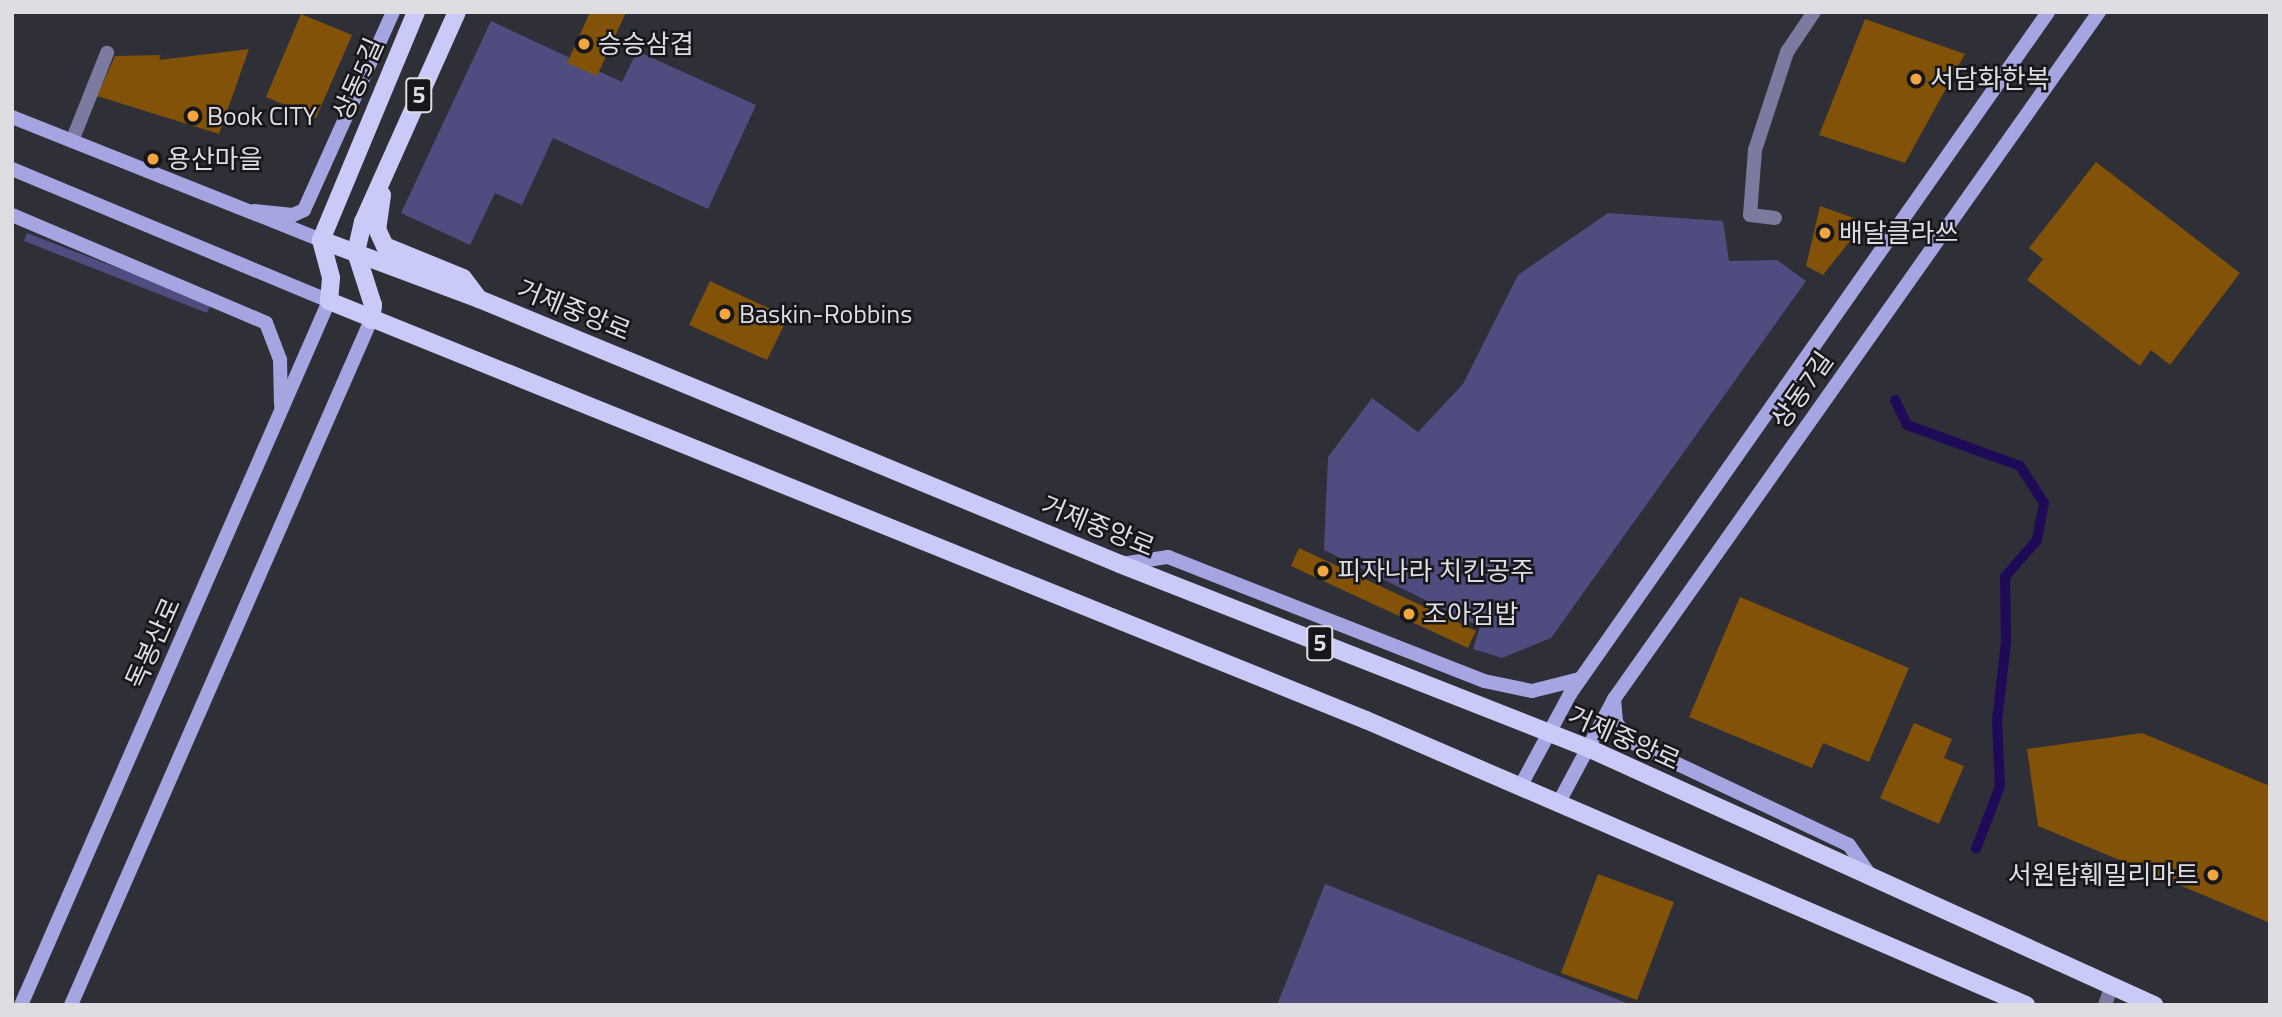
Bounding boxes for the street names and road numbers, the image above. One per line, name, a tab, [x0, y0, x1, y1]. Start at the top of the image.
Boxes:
street label: 상동5길	[326, 33, 390, 125]
road number: 5	[405, 74, 433, 116]
street label: 거제중앙로	[513, 273, 635, 347]
street label: 상동7길	[1764, 346, 1840, 434]
street label: 거제중앙로	[1037, 489, 1159, 563]
street label: 독봉산로	[119, 593, 187, 693]
road number: 5	[1306, 622, 1334, 664]
street label: 거제중앙로	[1563, 699, 1685, 777]

